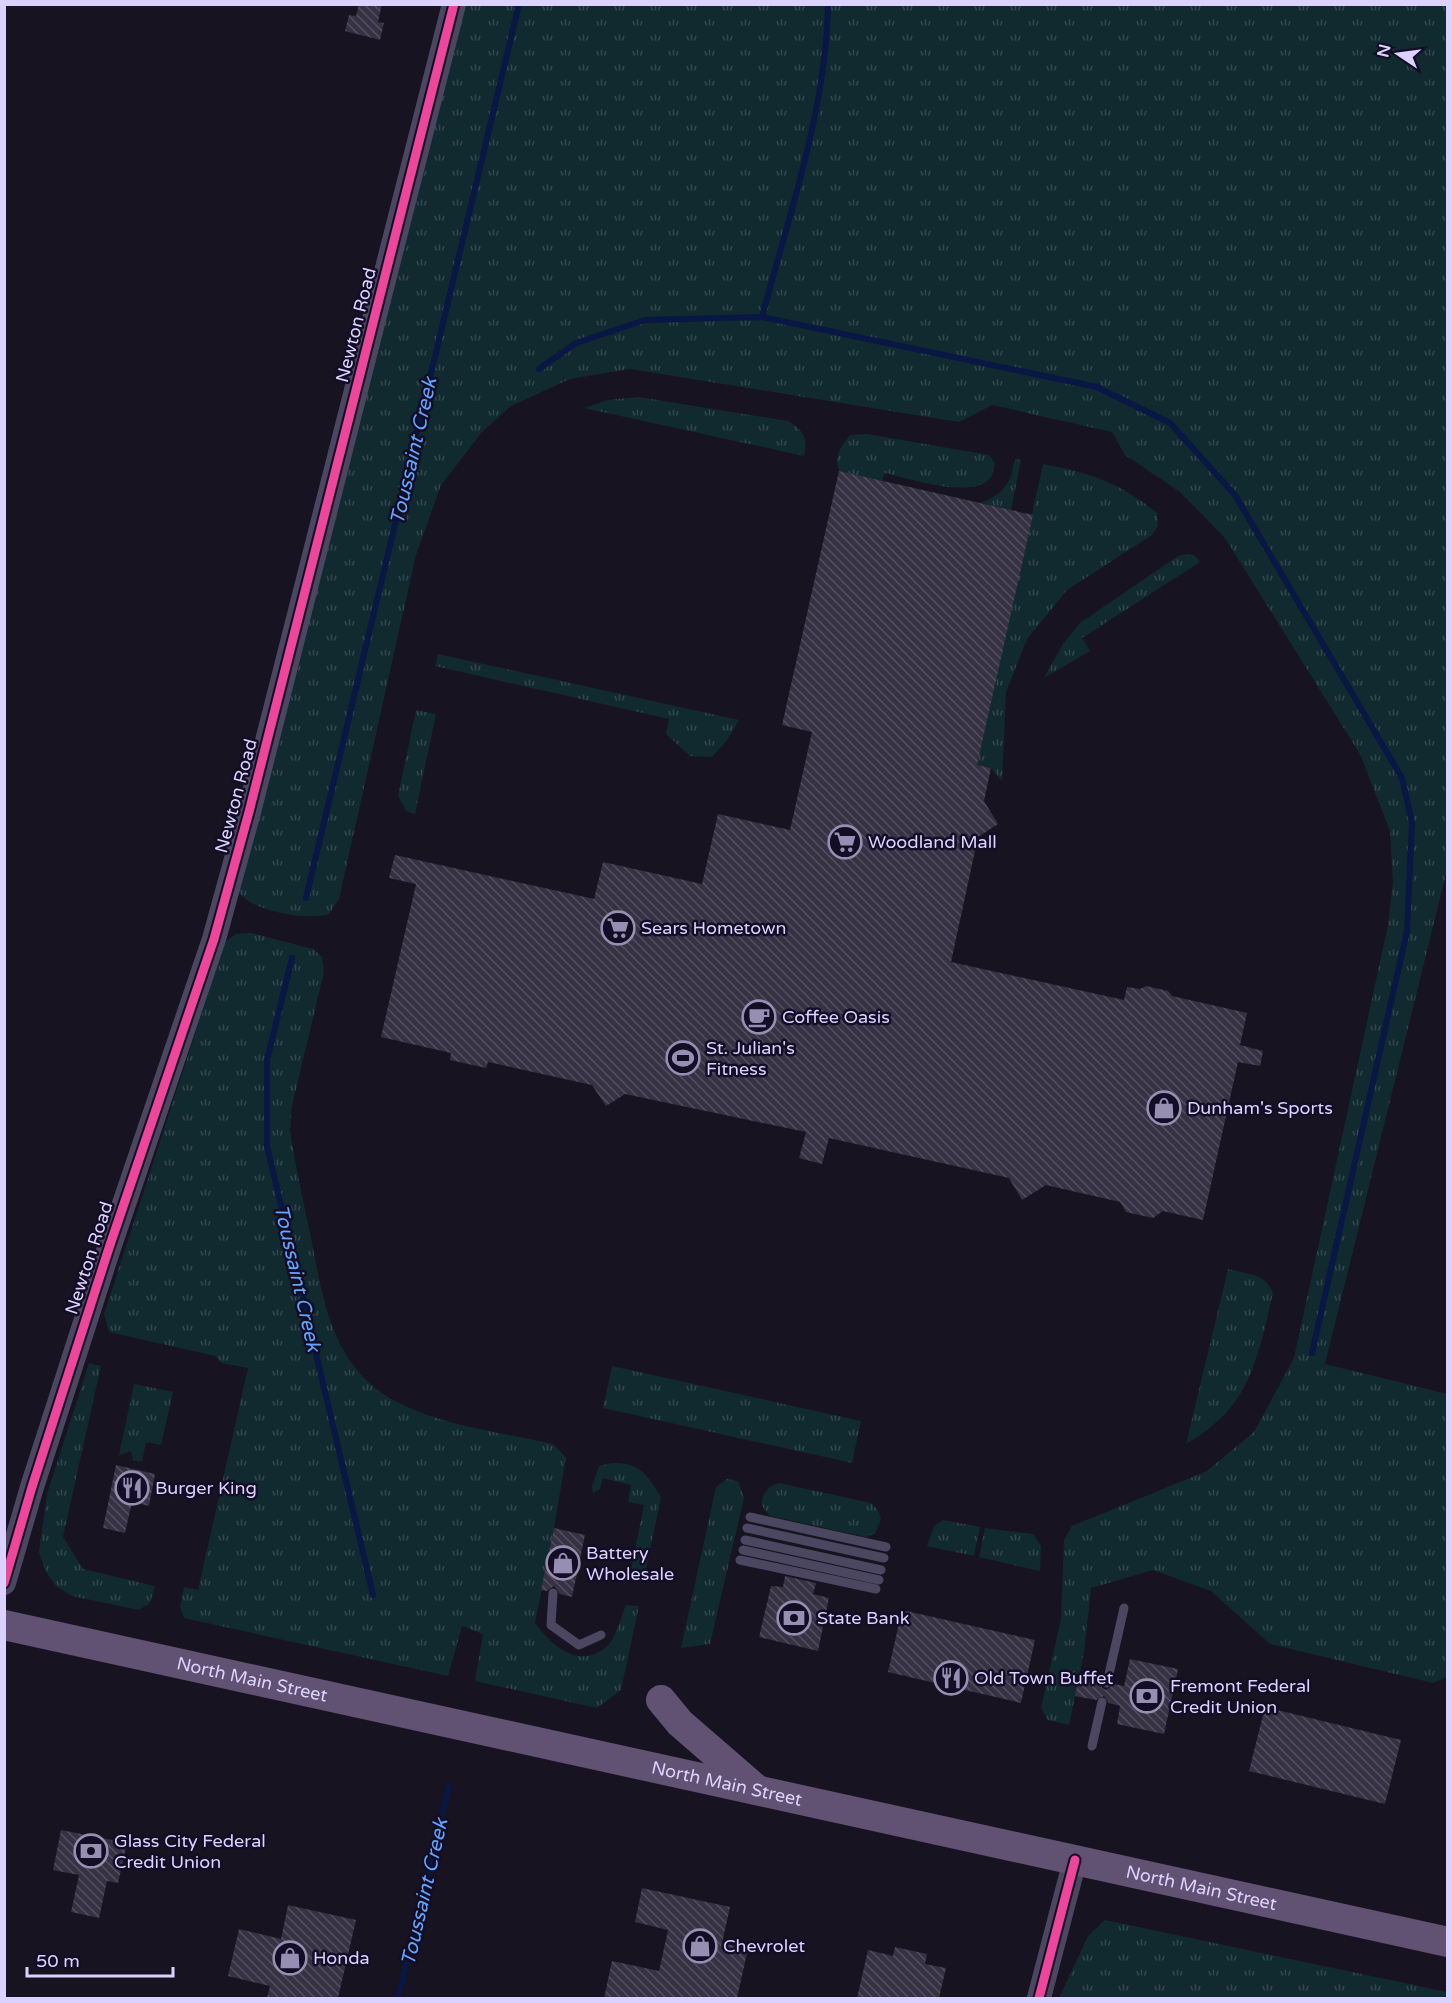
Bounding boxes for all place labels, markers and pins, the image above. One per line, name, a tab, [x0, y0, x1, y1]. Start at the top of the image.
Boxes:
supermarket icon: Woodland Mall	[827, 824, 863, 860]
place label: Woodland Mall	[868, 831, 997, 853]
supermarket icon: Sears Hometown	[600, 910, 636, 946]
place label: Sears Hometown	[641, 917, 786, 939]
cafe icon: Coffee Oasis	[741, 999, 777, 1035]
place label: Coffee Oasis	[782, 1006, 890, 1028]
place label: St. Julian's Fitness	[706, 1037, 795, 1080]
sports icon: St. Julian's Fitness	[665, 1040, 701, 1076]
shop icon: Dunham's Sports	[1146, 1090, 1182, 1126]
place label: Dunham's Sports	[1187, 1097, 1333, 1119]
restaurant icon: Burger King	[114, 1470, 150, 1506]
place label: Burger King	[155, 1477, 257, 1499]
place label: Battery Wholesale	[586, 1542, 674, 1585]
shop icon: Battery Wholesale	[545, 1545, 581, 1581]
bank icon: State Bank	[776, 1600, 812, 1636]
place label: State Bank	[817, 1607, 910, 1629]
restaurant icon: Old Town Buffet	[933, 1660, 969, 1696]
place label: Old Town Buffet	[974, 1667, 1113, 1689]
place label: Fremont Federal Credit Union	[1170, 1675, 1311, 1718]
bank icon: Fremont Federal Credit Union	[1129, 1678, 1165, 1714]
place label: Glass City Federal Credit Union	[114, 1830, 266, 1873]
bank icon: Glass City Federal Credit Union	[73, 1833, 109, 1869]
shop icon: Chevrolet	[682, 1928, 718, 1964]
place label: Chevrolet	[723, 1935, 805, 1957]
shop icon: Honda	[272, 1940, 308, 1976]
place label: Honda	[313, 1947, 370, 1969]

